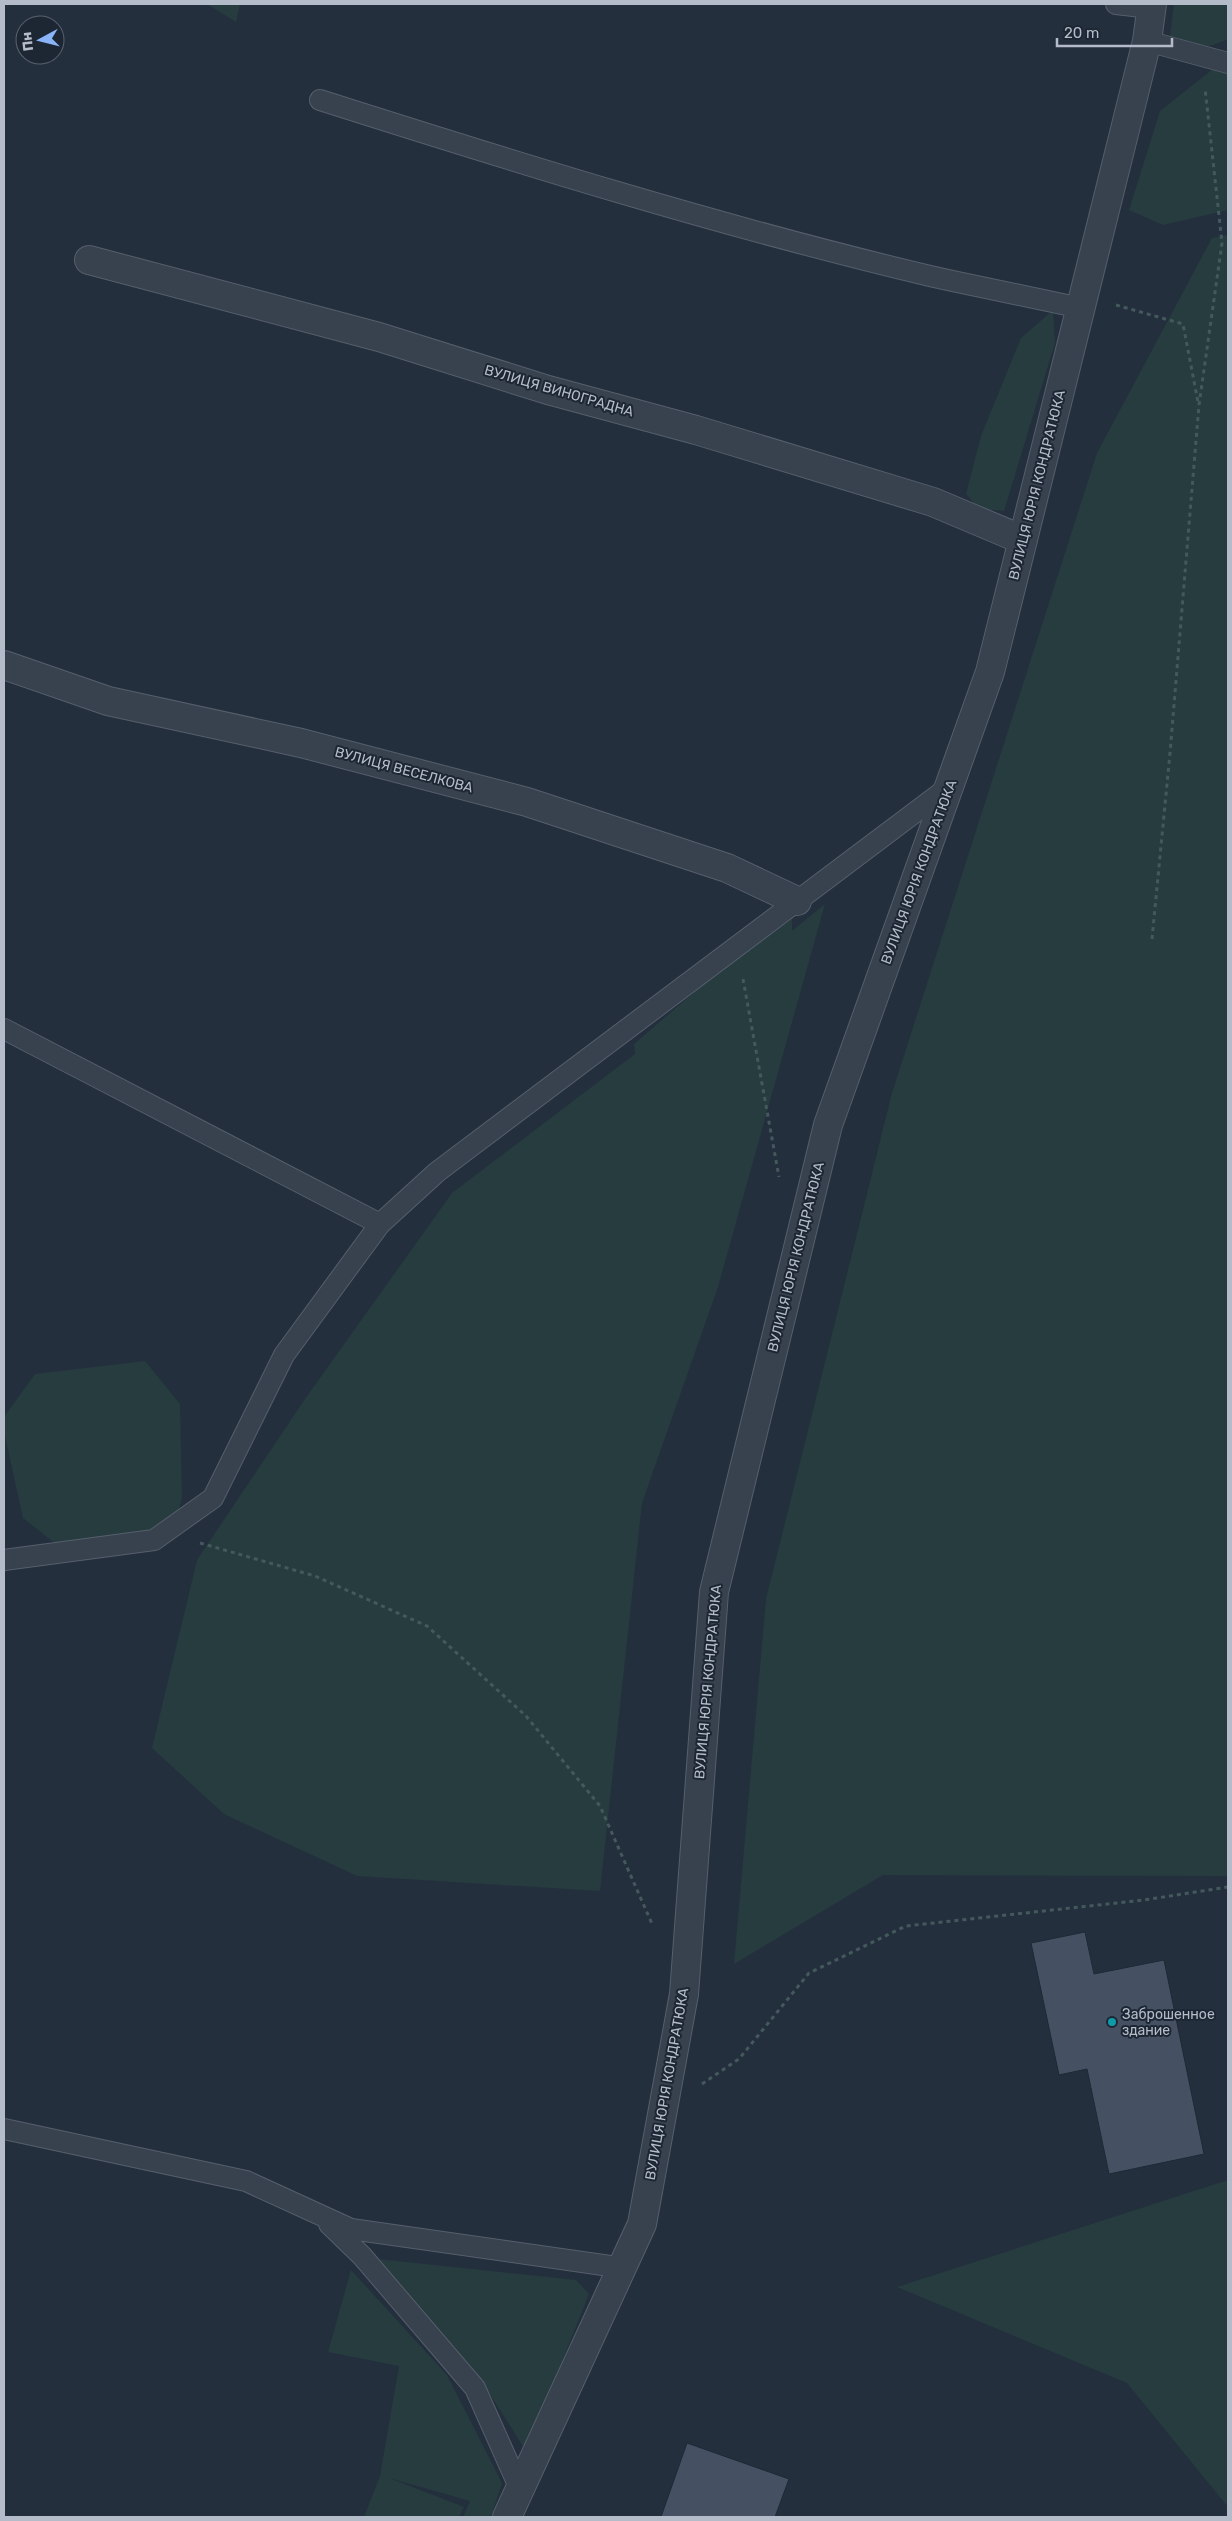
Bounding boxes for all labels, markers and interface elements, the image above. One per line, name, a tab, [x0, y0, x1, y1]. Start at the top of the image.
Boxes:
north arrow	[15, 15, 65, 65]
scale bar	[1057, 15, 1172, 47]
text: 20 m	[1064, 24, 1099, 42]
text: Пн	[18, 31, 37, 52]
street label: ВУЛИЦЯ ВИНОГРАДНА	[482, 362, 636, 421]
street label: ВУЛИЦЯ ЮРІЯ КОНДРАТЮКА	[1005, 388, 1069, 582]
street label: ВУЛИЦЯ ВЕСЕЛКОВА	[333, 743, 476, 797]
street label: ВУЛИЦЯ ЮРІЯ КОНДРАТЮКА	[878, 777, 961, 967]
street label: ВУЛИЦЯ ЮРІЯ КОНДРАТЮКА	[764, 1160, 828, 1354]
street label: ВУЛИЦЯ ЮРІЯ КОНДРАТЮКА	[691, 1583, 725, 1780]
street label: ВУЛИЦЯ ЮРІЯ КОНДРАТЮКА	[642, 1986, 692, 2182]
place label: Заброшенное здание	[1122, 2006, 1215, 2039]
marker: Заброшенное здание	[1106, 2016, 1118, 2028]

